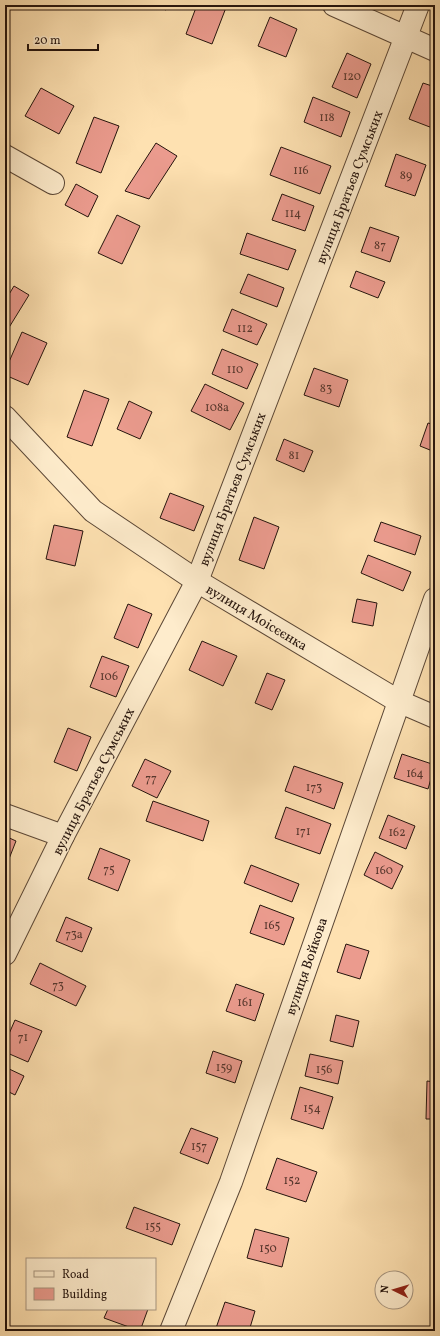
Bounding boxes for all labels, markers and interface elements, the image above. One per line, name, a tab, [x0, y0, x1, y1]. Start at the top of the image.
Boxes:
scale bar	[28, 26, 98, 52]
text: 20 m	[34, 33, 61, 49]
house number: 120	[343, 69, 361, 85]
street label: вулиця Братьєв Сумських	[312, 108, 389, 267]
house number: 118	[319, 110, 335, 126]
house number: 116	[293, 163, 309, 179]
house number: 89	[400, 168, 412, 184]
house number: 114	[285, 206, 301, 222]
house number: 87	[374, 238, 386, 254]
house number: 112	[237, 321, 253, 337]
house number: 110	[227, 362, 243, 378]
house number: 83	[320, 381, 332, 397]
house number: 108а	[205, 400, 229, 416]
street label: вулиця Братьєв Сумських	[195, 410, 272, 569]
house number: 81	[289, 448, 299, 464]
street label: вулиця Моісєєнка	[202, 581, 310, 656]
house number: 106	[100, 669, 118, 685]
street label: вулиця Братьєв Сумських	[49, 705, 140, 859]
house number: 164	[406, 766, 424, 782]
house number: 77	[145, 771, 157, 787]
house number: 173	[306, 780, 322, 796]
house number: 171	[295, 824, 311, 840]
house number: 162	[388, 825, 406, 841]
house number: 75	[103, 862, 115, 878]
house number: 160	[375, 863, 393, 879]
street label: вулиця Войкова	[282, 915, 333, 1018]
house number: 165	[264, 918, 280, 934]
house number: 73а	[65, 927, 83, 943]
house number: 73	[52, 978, 64, 994]
house number: 161	[237, 995, 253, 1011]
house number: 71	[18, 1030, 28, 1046]
house number: 159	[216, 1060, 232, 1076]
house number: 156	[316, 1062, 332, 1078]
house number: 154	[303, 1101, 321, 1117]
house number: 157	[191, 1139, 207, 1155]
house number: 152	[284, 1173, 300, 1189]
house number: 155	[145, 1219, 161, 1235]
house number: 150	[259, 1241, 277, 1257]
legend	[26, 1258, 156, 1310]
text: Road	[62, 1267, 89, 1283]
north arrow	[374, 1270, 414, 1310]
text: N	[378, 1285, 393, 1294]
text: Building	[62, 1287, 107, 1303]

